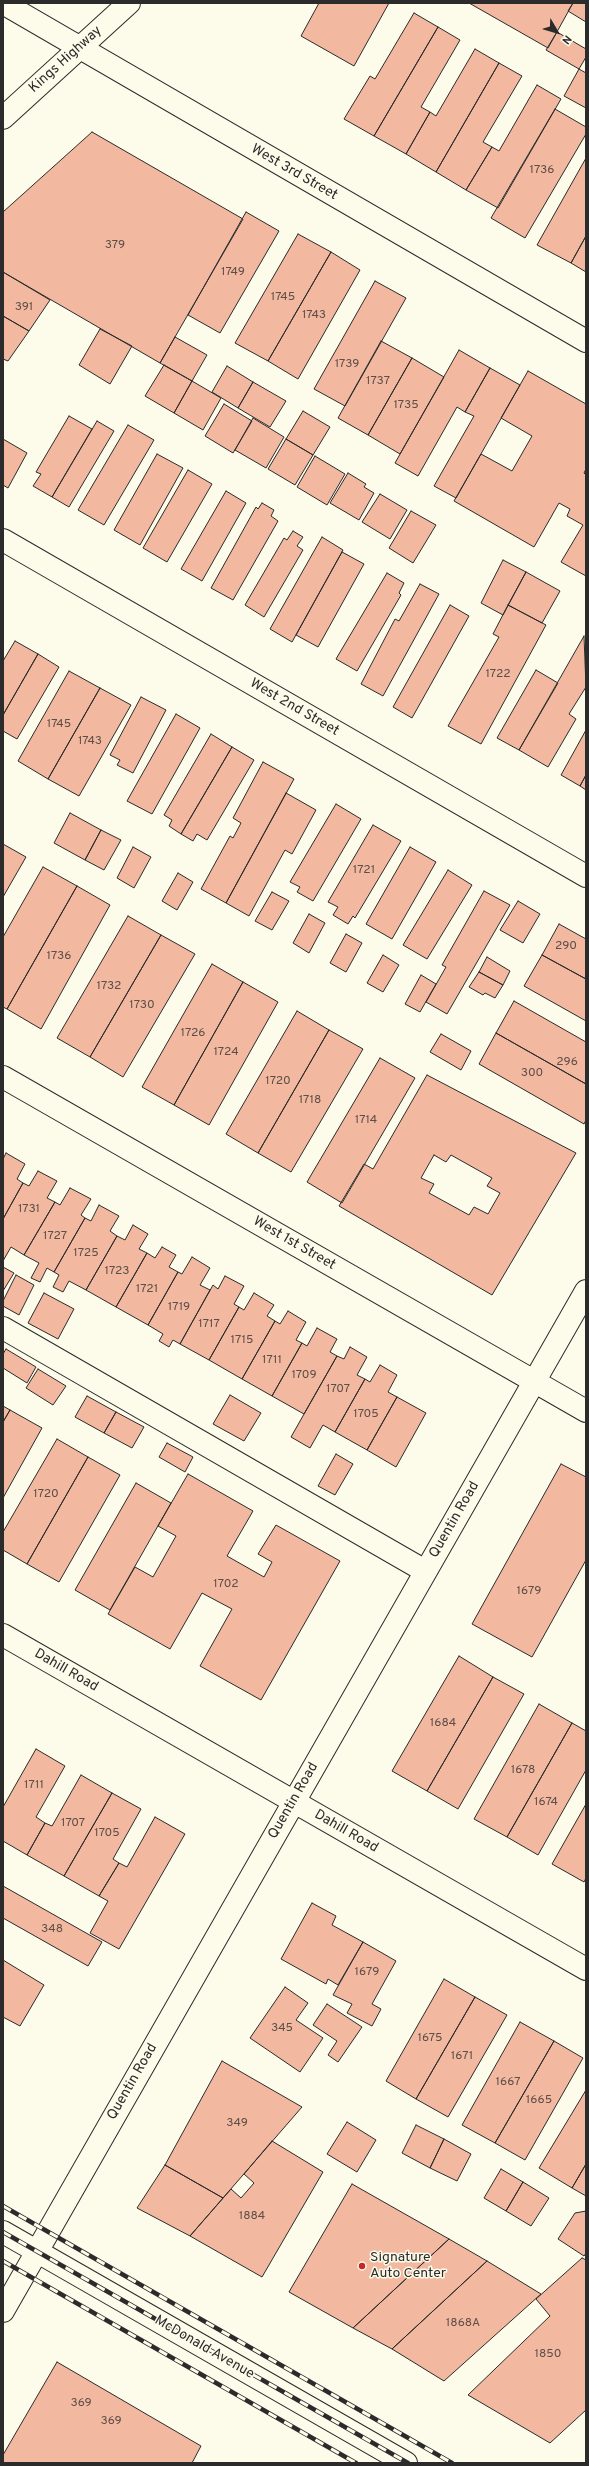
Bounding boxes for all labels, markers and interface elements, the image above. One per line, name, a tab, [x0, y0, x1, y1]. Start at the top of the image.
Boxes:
north arrow	[537, 12, 577, 52]
street label: Kings Highway	[26, 23, 106, 97]
text: N	[559, 32, 574, 47]
street label: West 3rd Street	[248, 141, 340, 205]
house number: 1736	[530, 164, 554, 178]
house number: 379	[105, 239, 125, 253]
house number: 1749	[221, 266, 245, 280]
house number: 1745	[271, 291, 295, 305]
house number: 391	[15, 301, 33, 315]
house number: 1743	[302, 309, 326, 323]
house number: 1739	[335, 358, 359, 372]
house number: 1737	[366, 375, 390, 389]
house number: 1735	[393, 399, 419, 413]
house number: 1722	[485, 668, 511, 682]
street label: West 2nd Street	[246, 676, 342, 740]
house number: 1745	[47, 718, 71, 732]
house number: 1743	[78, 735, 102, 749]
house number: 1721	[353, 864, 375, 878]
house number: 290	[555, 940, 577, 954]
house number: 1736	[47, 950, 71, 964]
house number: 1732	[97, 980, 121, 994]
house number: 1730	[129, 999, 155, 1013]
house number: 1726	[180, 1027, 206, 1041]
house number: 1724	[213, 1046, 239, 1060]
house number: 296	[556, 1056, 578, 1070]
house number: 300	[521, 1067, 543, 1081]
house number: 1720	[265, 1075, 291, 1089]
house number: 1718	[299, 1094, 321, 1108]
house number: 1714	[355, 1114, 377, 1128]
house number: 1731	[18, 1203, 40, 1217]
street label: West 1st Street	[250, 1214, 338, 1274]
house number: 1727	[43, 1230, 67, 1244]
house number: 1725	[73, 1247, 99, 1261]
house number: 1723	[104, 1265, 130, 1279]
house number: 1721	[136, 1283, 158, 1297]
house number: 1719	[168, 1301, 190, 1315]
house number: 1717	[198, 1318, 220, 1332]
house number: 1715	[231, 1334, 253, 1348]
house number: 1711	[262, 1354, 282, 1368]
house number: 1709	[291, 1369, 317, 1383]
house number: 1707	[326, 1383, 350, 1397]
house number: 1705	[353, 1408, 379, 1422]
street label: Quentin Road	[426, 1479, 484, 1561]
house number: 1720	[33, 1488, 59, 1502]
house number: 1702	[213, 1578, 239, 1592]
house number: 1679	[517, 1585, 541, 1599]
street label: Dahill Road	[31, 1646, 101, 1696]
house number: 1684	[430, 1717, 456, 1731]
street label: Quentin Road	[265, 1760, 323, 1842]
house number: 1678	[511, 1764, 535, 1778]
house number: 1711	[24, 1779, 44, 1793]
house number: 1674	[534, 1796, 558, 1810]
street label: Dahill Road	[311, 1807, 381, 1857]
house number: 1707	[61, 1817, 85, 1831]
house number: 1705	[94, 1827, 120, 1841]
house number: 348	[41, 1923, 63, 1937]
house number: 1679	[355, 1966, 379, 1980]
house number: 345	[271, 2022, 293, 2036]
house number: 1675	[417, 2032, 443, 2046]
street label: Quentin Road	[104, 2041, 162, 2123]
house number: 1671	[451, 2050, 473, 2064]
house number: 1667	[496, 2076, 520, 2090]
house number: 1665	[526, 2094, 552, 2108]
house number: 349	[226, 2117, 248, 2131]
house number: 1884	[239, 2210, 265, 2224]
place label: Signature Auto Center	[370, 2250, 446, 2282]
marker: Signature Auto Center	[357, 2261, 367, 2271]
street label: McDonald Avenue	[151, 2313, 257, 2383]
house number: 1868A	[446, 2317, 480, 2331]
house number: 1850	[535, 2348, 561, 2362]
house number: 369	[70, 2397, 92, 2411]
house number: 369	[100, 2415, 122, 2429]

